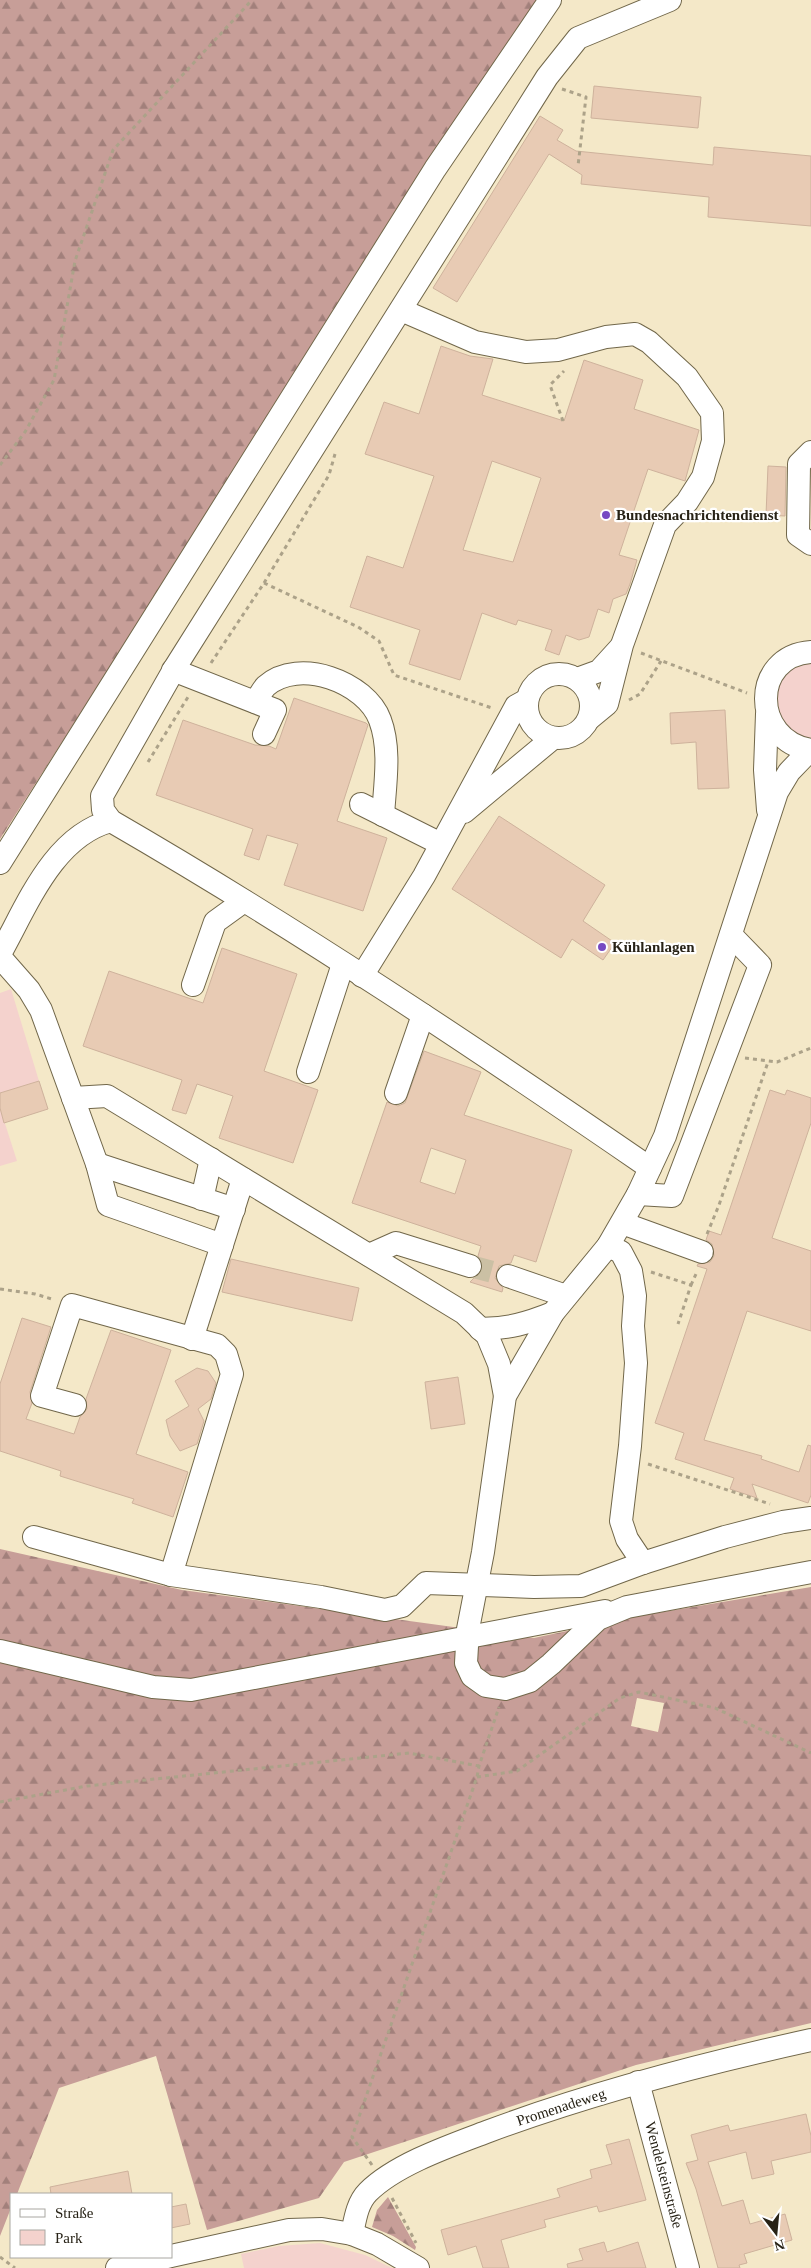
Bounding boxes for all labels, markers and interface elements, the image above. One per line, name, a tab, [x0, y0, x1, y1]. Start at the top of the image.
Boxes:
place label: Bundesnachrichtendienst	[616, 507, 779, 523]
marker: Bundesnachrichtendienst	[600, 509, 612, 521]
place label: Kühlanlagen	[612, 939, 695, 955]
marker: Kühlanlagen	[596, 941, 608, 953]
street label: Promenadeweg	[515, 2085, 608, 2129]
street label: Wendelsteinstraße	[642, 2120, 686, 2230]
legend	[10, 2193, 172, 2258]
text: Straße	[55, 2205, 94, 2221]
north arrow	[751, 2208, 801, 2258]
text: Park	[55, 2230, 83, 2246]
text: N	[773, 2236, 786, 2254]

